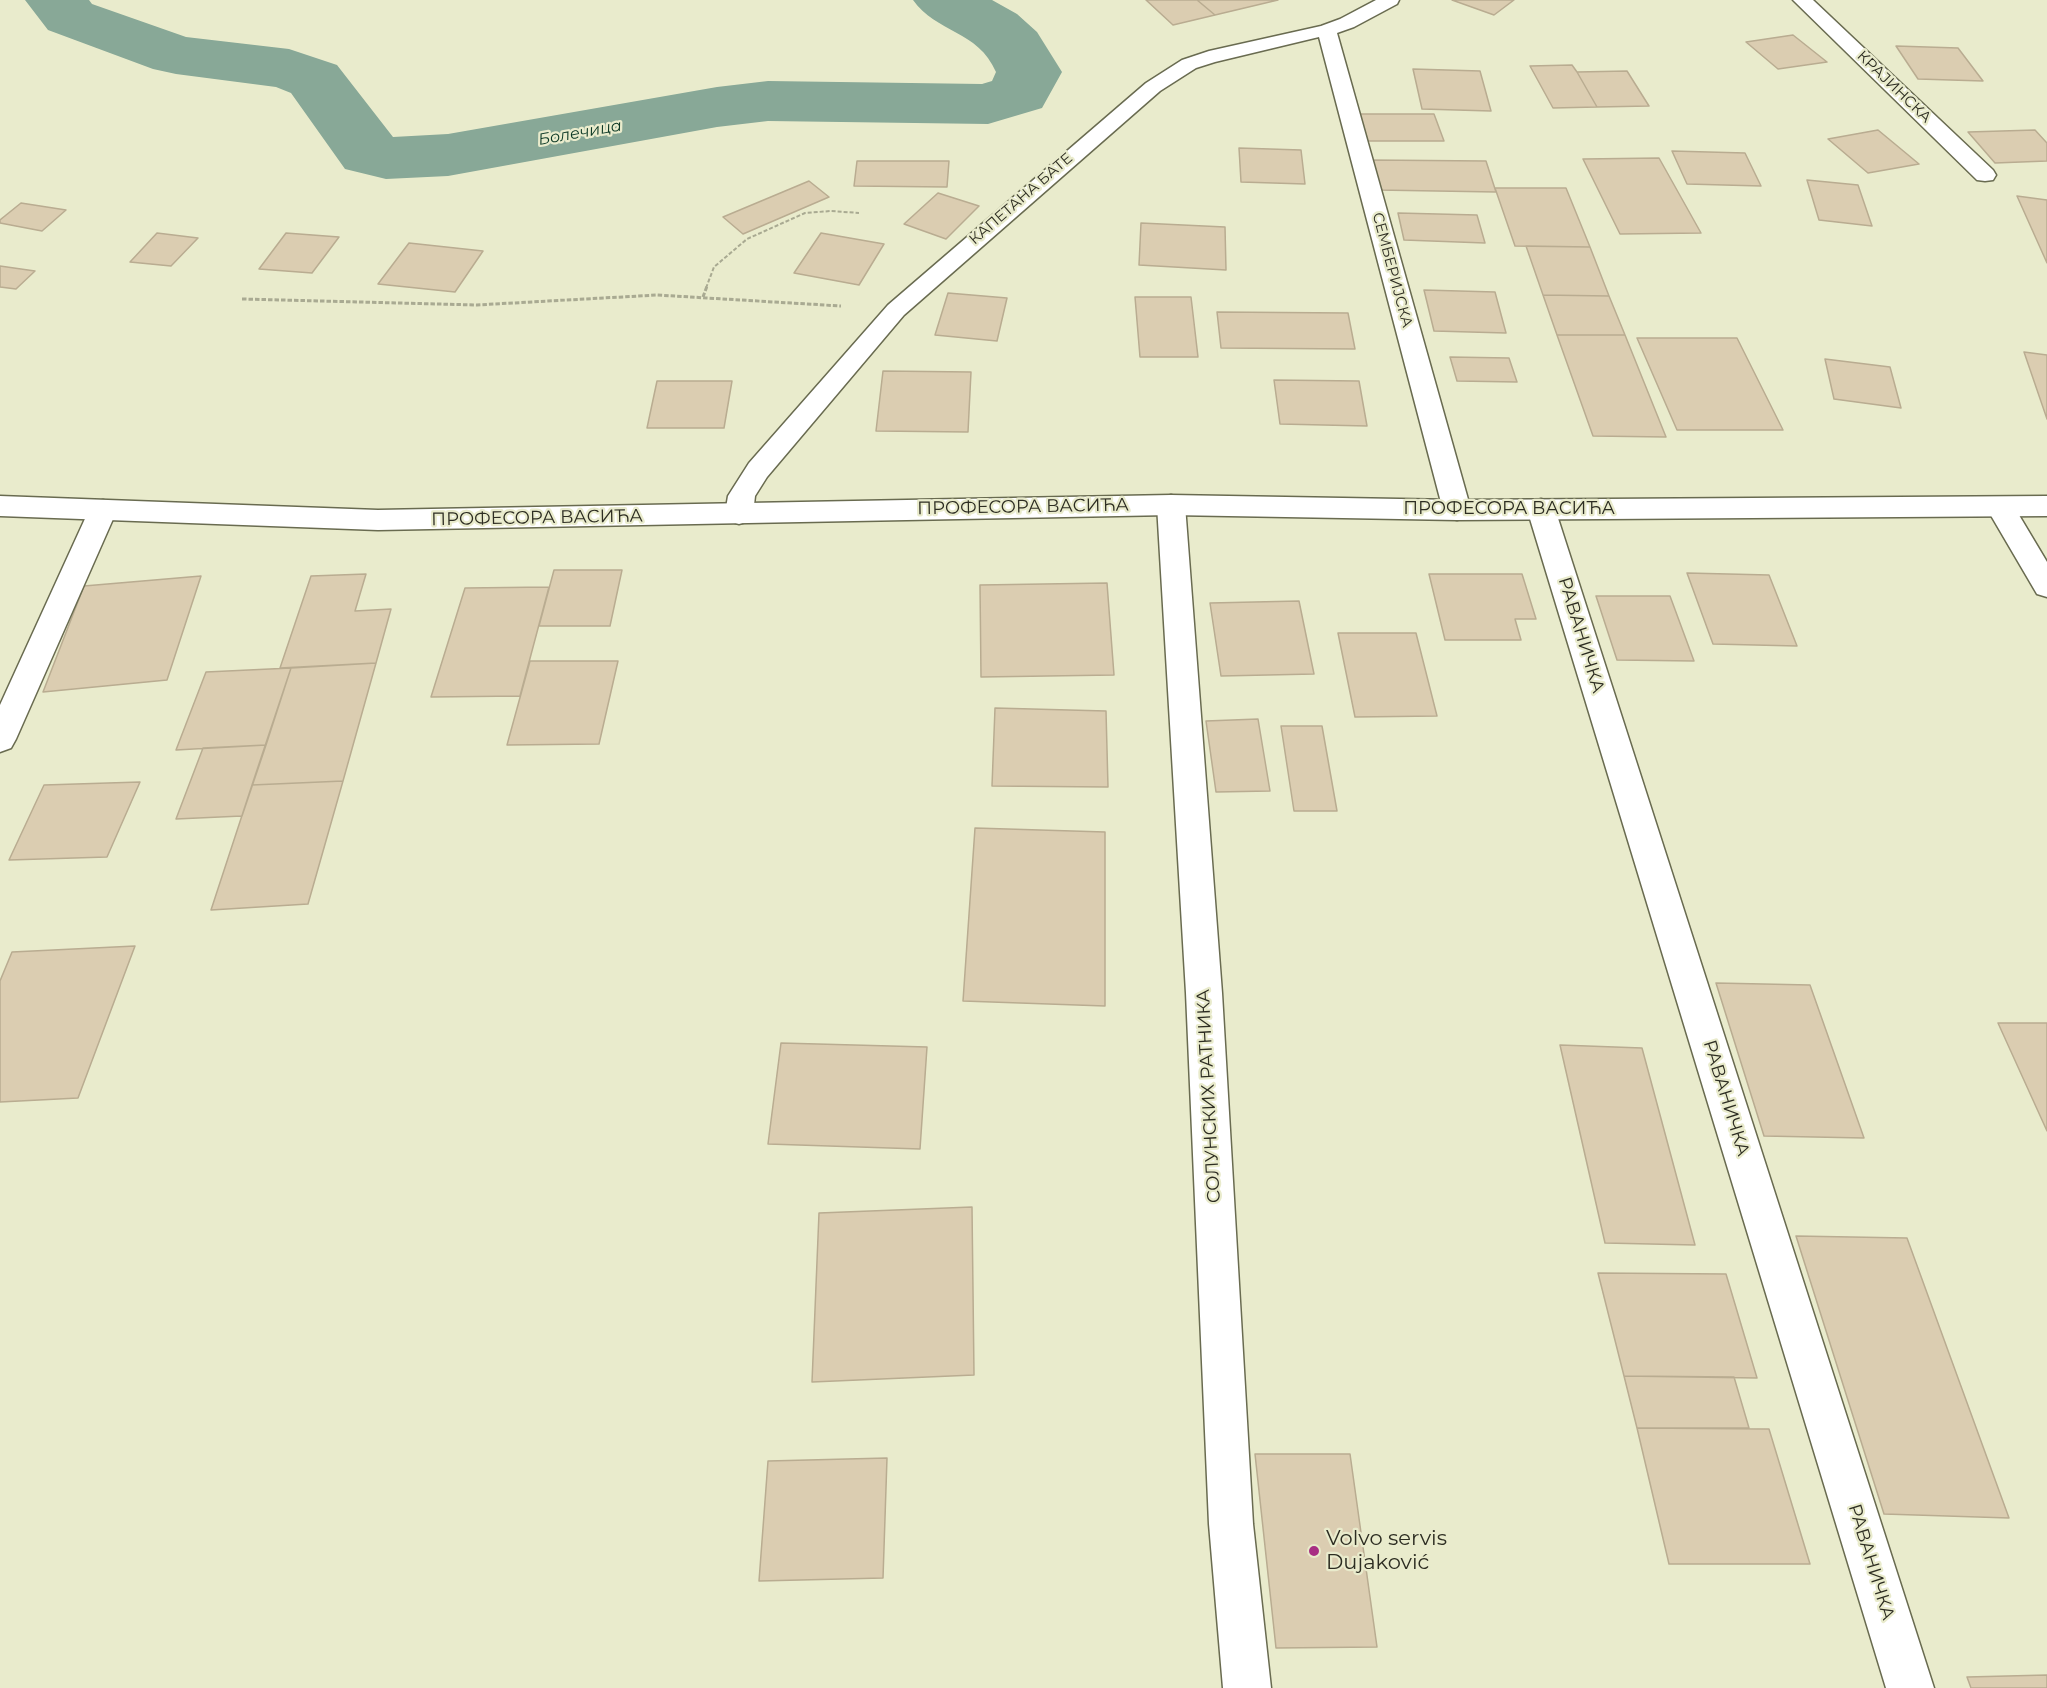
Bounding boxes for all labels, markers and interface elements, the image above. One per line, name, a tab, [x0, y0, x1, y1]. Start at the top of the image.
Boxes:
street label: КРАЈИНСКА	[1853, 47, 1935, 127]
water label: Болечица	[537, 116, 623, 150]
street label: КАПЕТАНА БАТЕ	[966, 149, 1076, 249]
street label: СЕМБЕРИЈСКА	[1368, 210, 1416, 330]
street label: ПРОФЕСОРА ВАСИЋА	[917, 494, 1129, 520]
street label: ПРОФЕСОРА ВАСИЋА	[1403, 498, 1615, 520]
street label: ПРОФЕСОРА ВАСИЋА	[431, 505, 643, 531]
street label: РАВАНИЧКА	[1553, 574, 1609, 696]
street label: СОЛУНСКИХ РАТНИКА	[1193, 989, 1225, 1203]
street label: РАВАНИЧКА	[1698, 1037, 1754, 1159]
street label: РАВАНИЧКА	[1843, 1501, 1899, 1623]
place label: Volvo servis Dujaković	[1326, 1526, 1447, 1576]
marker: Volvo servis Dujaković	[1307, 1544, 1321, 1558]

